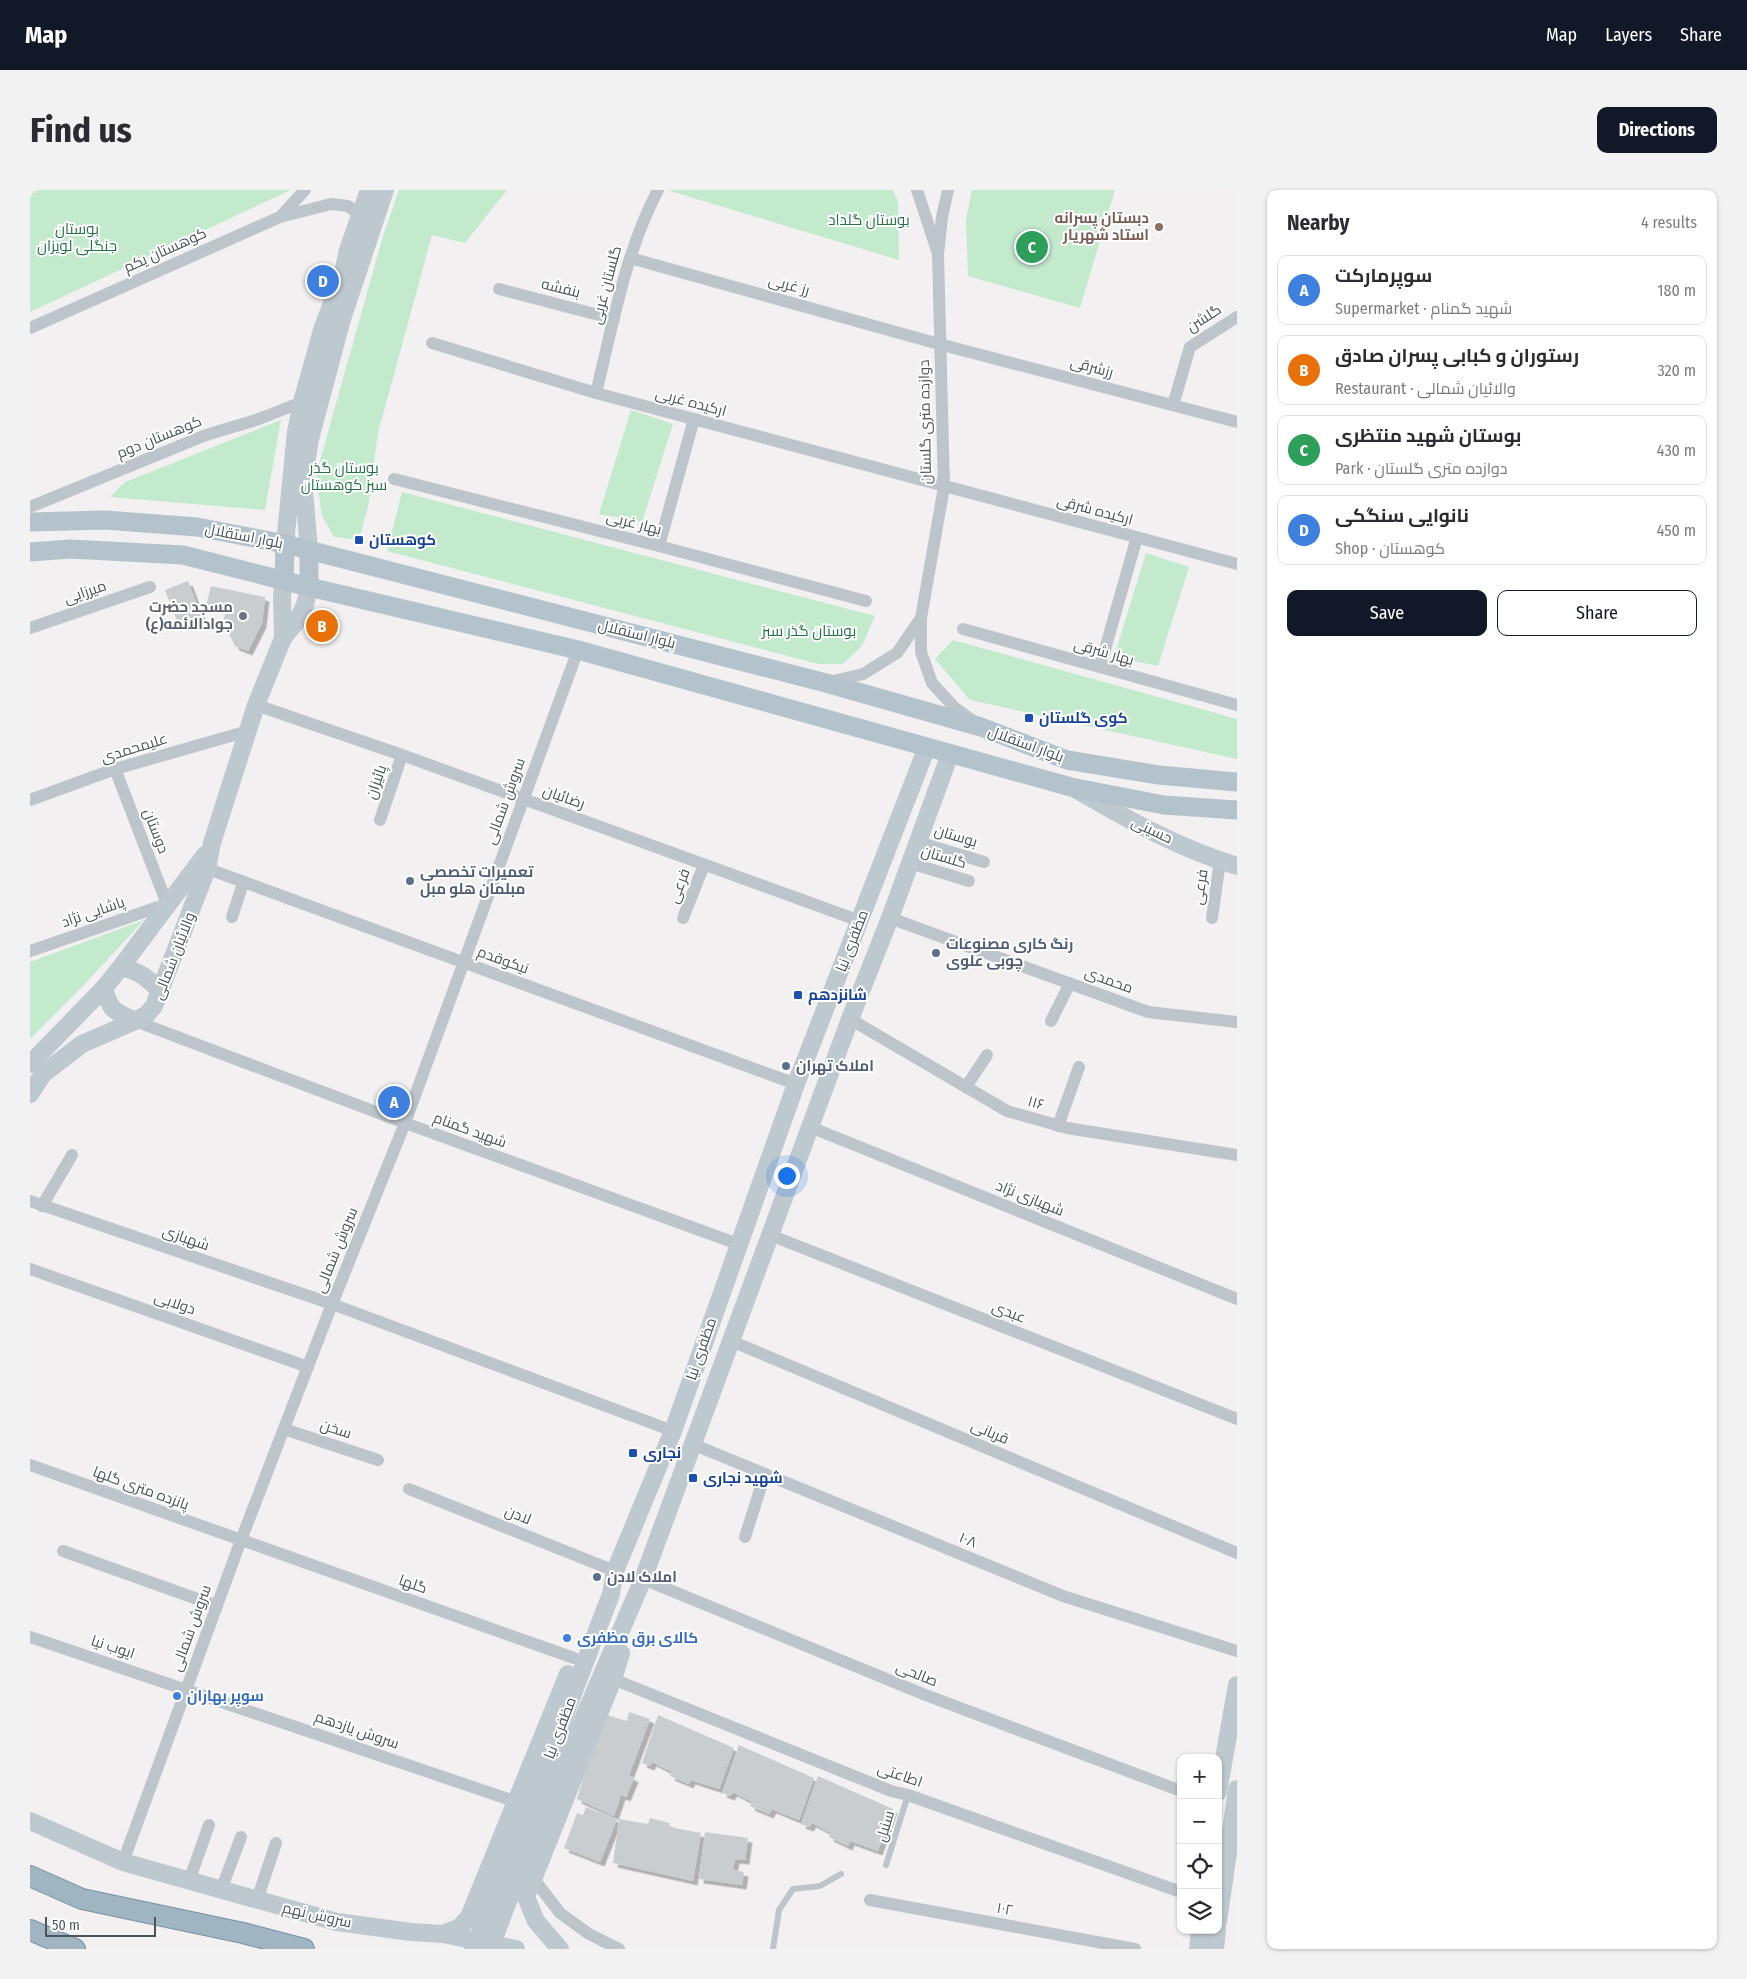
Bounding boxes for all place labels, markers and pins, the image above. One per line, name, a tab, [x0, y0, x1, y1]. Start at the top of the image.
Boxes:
place label: دبستان پسرانه استاد شهريار	[1055, 209, 1149, 244]
marker: دبستان پسرانه استاد شهريار	[1153, 221, 1165, 233]
pin: C	[1016, 228, 1048, 266]
pin: D	[307, 262, 339, 300]
place label: کوهستان	[369, 531, 436, 549]
marker: کوهستان	[353, 534, 365, 546]
place label: مسجد حضرت جوادالائمه(ع)	[146, 598, 233, 634]
pin: B	[306, 607, 338, 645]
marker: مسجد حضرت جوادالائمه(ع)	[237, 610, 249, 622]
place label: کوی گلستان	[1039, 709, 1128, 727]
marker: کوی گلستان	[1023, 712, 1035, 724]
place label: تعمیرات تخصصی مبلمان هلو مبل	[420, 863, 534, 898]
marker: تعمیرات تخصصی مبلمان هلو مبل	[404, 875, 416, 887]
place label: رنگ کاری مصنوعات چوبی علوی	[946, 935, 1073, 972]
marker: رنگ کاری مصنوعات چوبی علوی	[930, 947, 942, 959]
place label: شانزدهم	[808, 986, 867, 1005]
marker: شانزدهم	[792, 989, 804, 1001]
place label: املاک تهران	[796, 1057, 874, 1075]
marker: املاک تهران	[780, 1060, 792, 1072]
pin: A	[378, 1083, 410, 1121]
place label: نجاری	[643, 1444, 681, 1462]
marker: نجاری	[627, 1447, 639, 1459]
place label: شهید نجاری	[703, 1469, 783, 1487]
marker: شهید نجاری	[687, 1472, 699, 1484]
place label: املاک لادن	[607, 1568, 677, 1586]
marker: املاک لادن	[591, 1571, 603, 1583]
place label: کالای برق مظفری	[577, 1629, 698, 1647]
marker: کالای برق مظفری	[561, 1632, 573, 1644]
place label: سوپر بهاران	[187, 1687, 264, 1707]
marker: سوپر بهاران	[171, 1690, 183, 1702]

